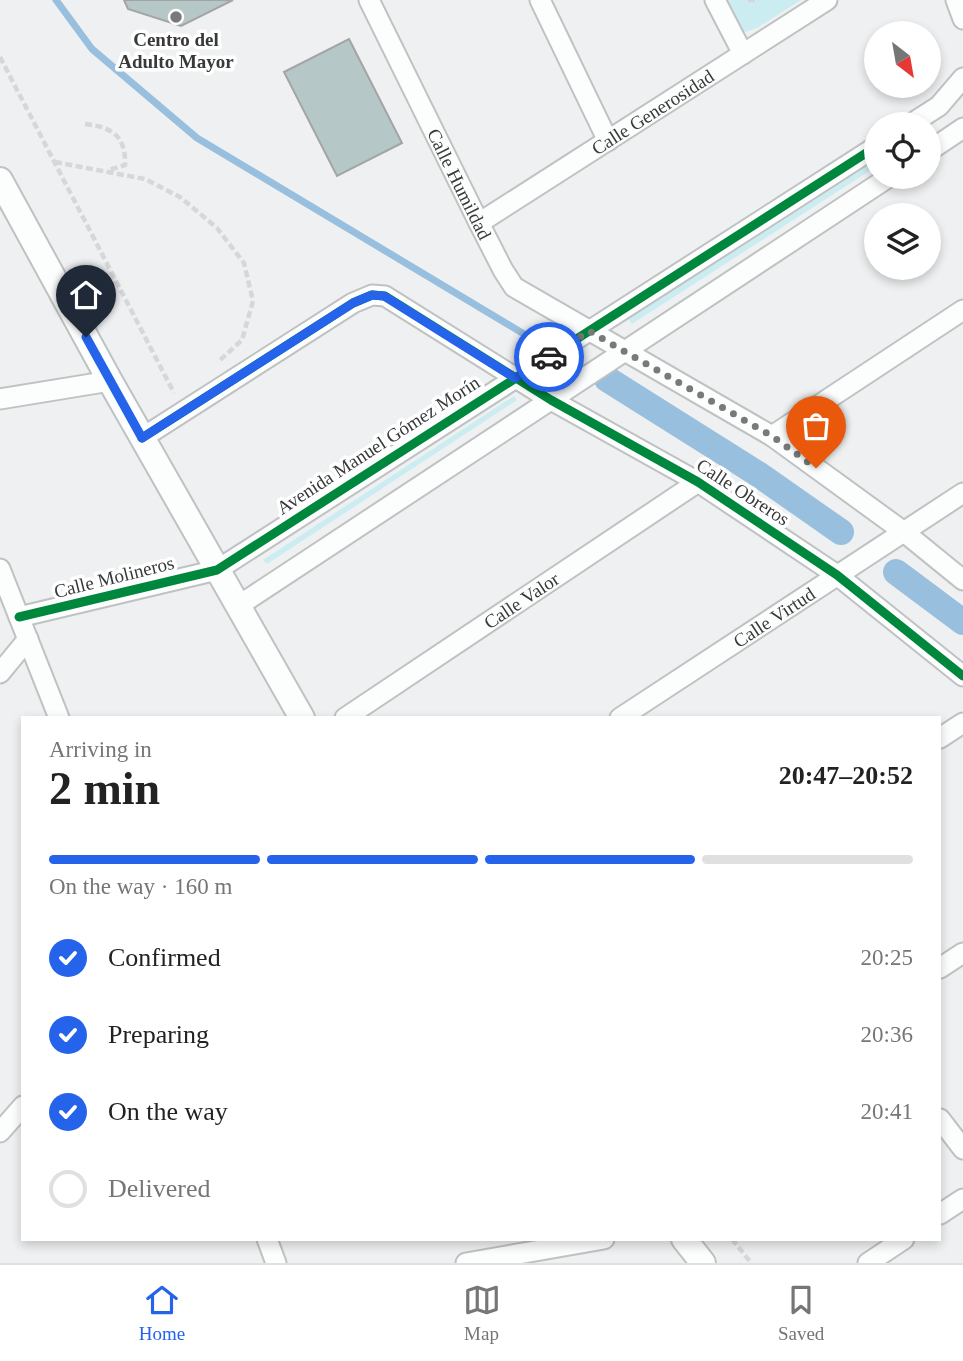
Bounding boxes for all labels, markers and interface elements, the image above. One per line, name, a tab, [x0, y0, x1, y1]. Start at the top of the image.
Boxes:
marker: Centro del Adulto Mayor	[168, 9, 184, 25]
north arrow	[864, 21, 942, 98]
map controls	[864, 21, 941, 280]
place label: Centro del Adulto Mayor	[118, 29, 234, 72]
street label: Calle Generosidad	[587, 65, 718, 159]
button: locate	[864, 112, 941, 189]
street label: Calle Humildad	[424, 125, 496, 243]
button: layers	[864, 203, 941, 280]
pin	[56, 265, 116, 337]
icon: home	[67, 276, 105, 314]
courier	[514, 322, 584, 392]
icon: car	[530, 338, 568, 376]
street label: Avenida Manuel Gómez Morín	[273, 371, 484, 519]
pin	[786, 396, 846, 468]
icon: bag	[797, 407, 835, 445]
street label: Calle Obreros	[693, 454, 793, 530]
street label: Calle Molineros	[52, 552, 176, 602]
street label: Calle Valor	[480, 567, 563, 633]
street label: Calle Virtud	[729, 583, 819, 651]
text: Arriving in	[49, 737, 152, 762]
text: 20:47–20:52	[779, 761, 913, 790]
text: 2 min	[49, 763, 160, 814]
text: On the way · 160 m	[49, 874, 232, 899]
icon: check	[49, 939, 87, 977]
text: Confirmed	[108, 943, 221, 972]
text: 20:25	[861, 945, 913, 970]
icon: check	[49, 1016, 87, 1054]
text: Preparing	[108, 1020, 209, 1049]
text: 20:36	[861, 1022, 913, 1047]
icon: check	[49, 1093, 87, 1131]
text: On the way	[108, 1097, 228, 1126]
text: 20:41	[861, 1099, 913, 1124]
text: Delivered	[108, 1174, 211, 1203]
tab: Home	[139, 1281, 185, 1345]
tab: Map	[463, 1281, 501, 1345]
tab: Saved	[778, 1281, 824, 1345]

